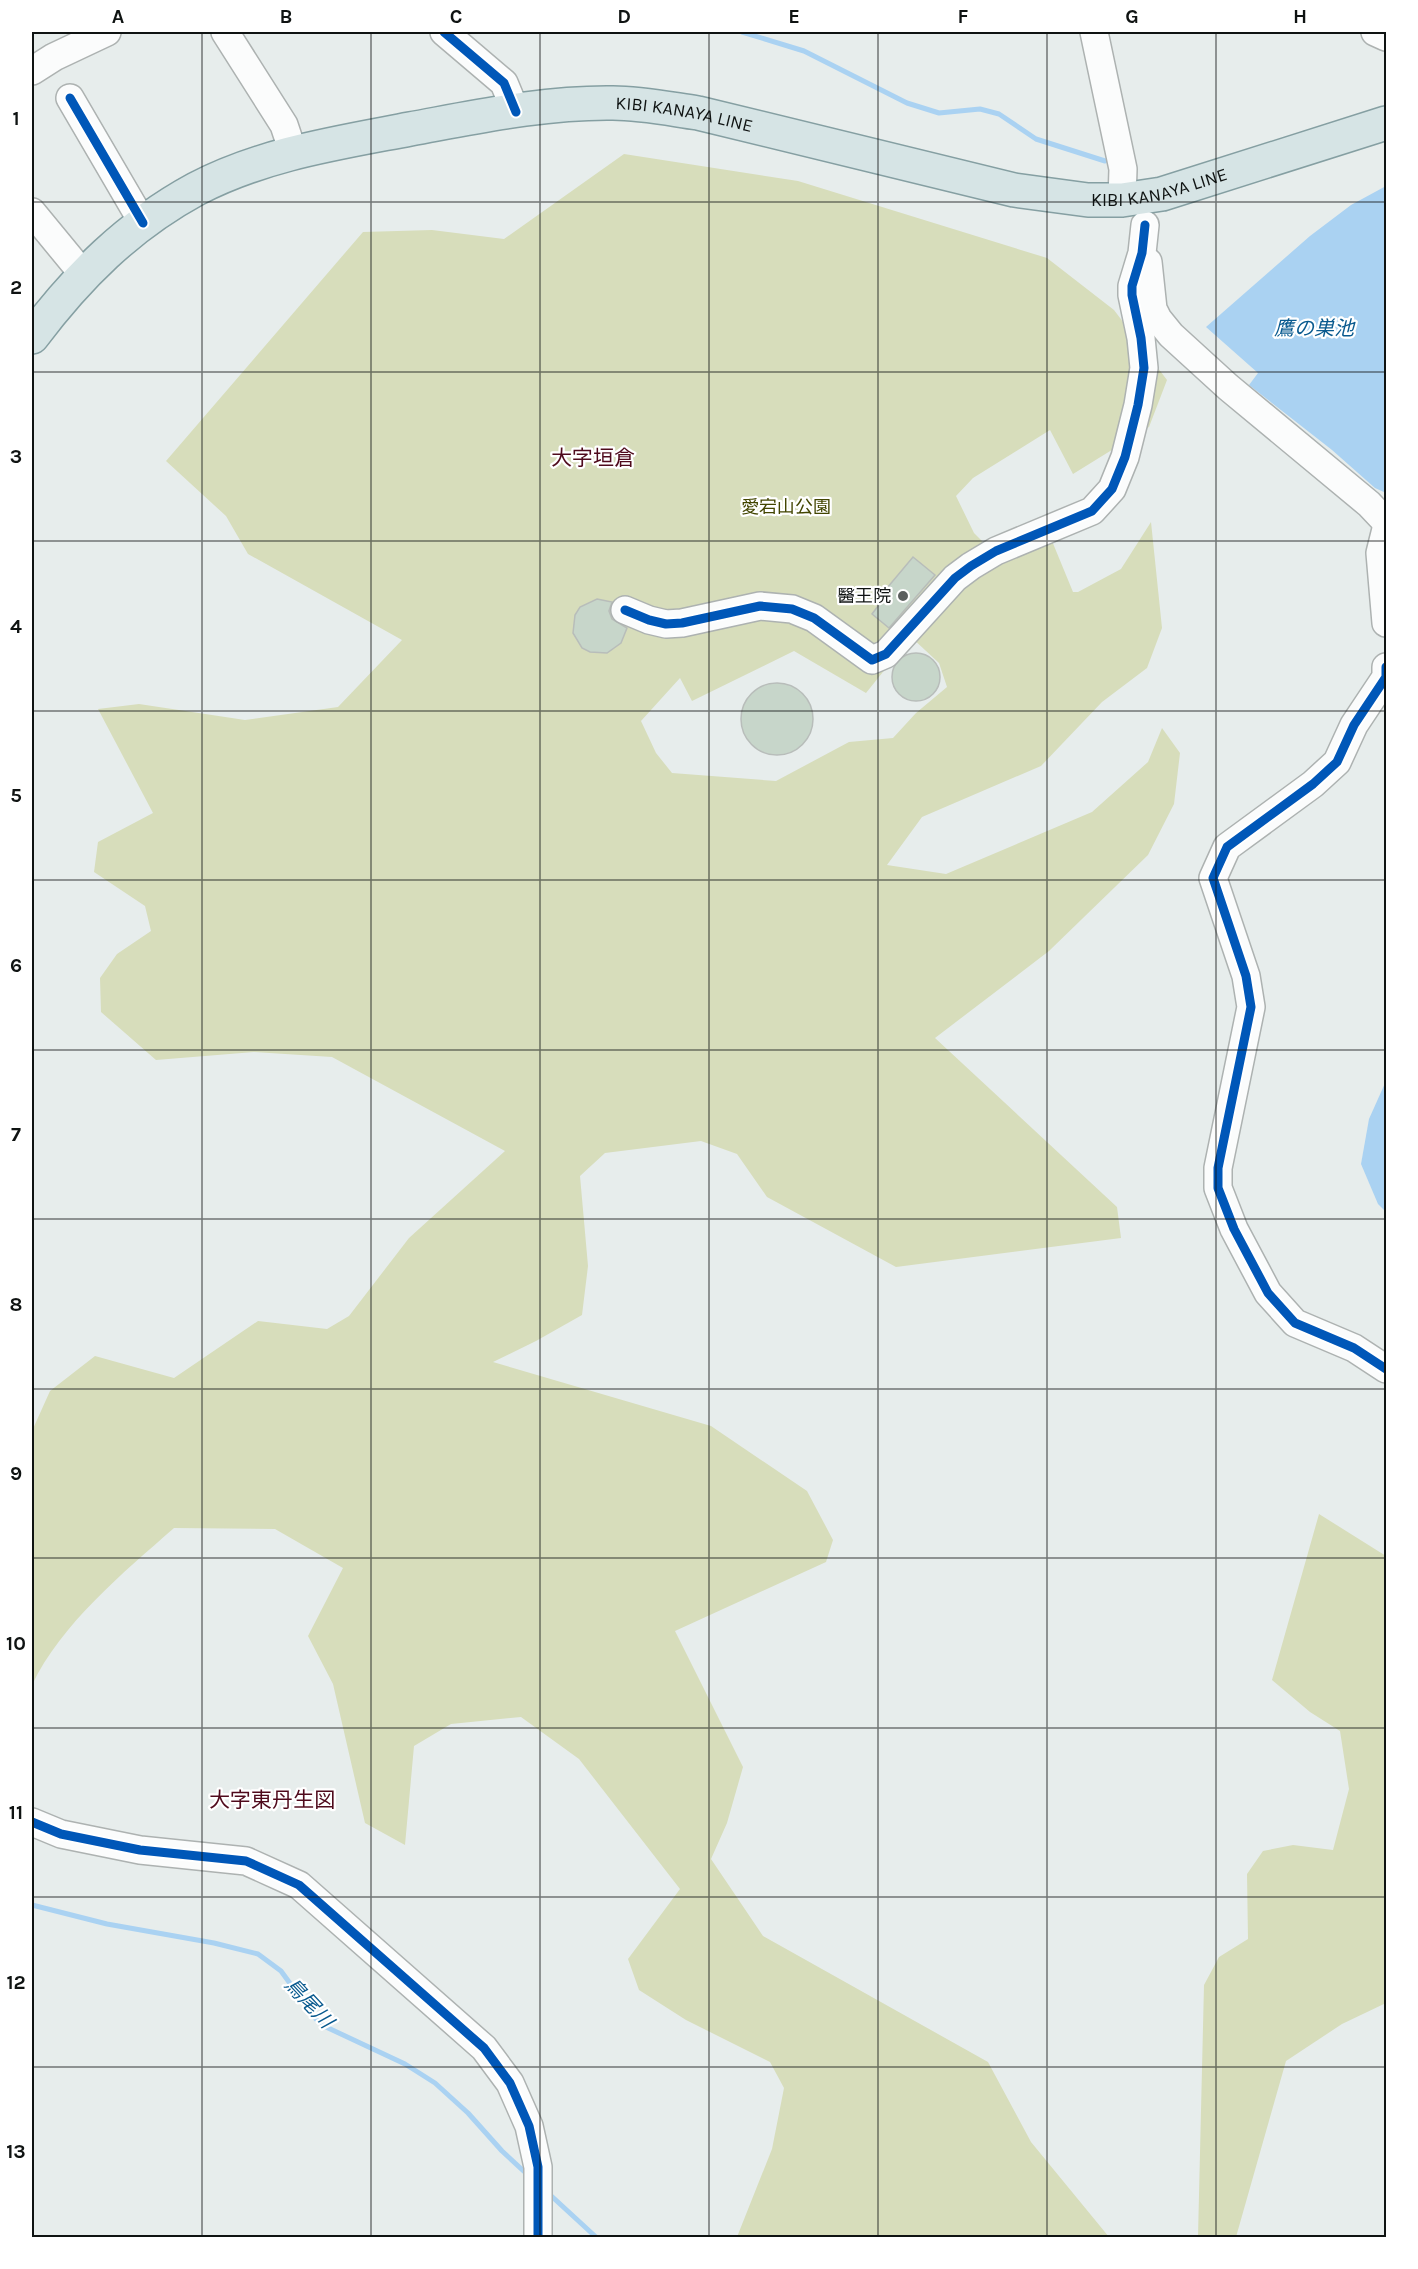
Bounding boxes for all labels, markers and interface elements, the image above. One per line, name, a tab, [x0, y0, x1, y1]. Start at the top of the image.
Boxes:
text: A	[112, 5, 125, 28]
text: B	[280, 5, 292, 28]
text: C	[450, 5, 462, 28]
text: D	[617, 5, 631, 28]
text: E	[788, 5, 800, 28]
text: F	[958, 5, 969, 28]
text: G	[1125, 5, 1139, 28]
text: H	[1293, 5, 1307, 28]
street label: KIBI KANAYA LINE	[615, 92, 755, 137]
text: 1	[12, 107, 20, 130]
street label: KIBI KANAYA LINE	[1091, 163, 1230, 211]
text: 2	[10, 276, 22, 299]
water label: 鷹の巣池	[1274, 317, 1356, 340]
text: 3	[10, 445, 22, 468]
district label: 大字垣倉	[551, 446, 635, 470]
park label: 愛宕山公園	[741, 496, 831, 518]
place label: 醫王院	[837, 585, 891, 607]
marker: 醫王院	[896, 589, 910, 603]
text: 4	[10, 615, 22, 638]
text: 5	[10, 784, 22, 807]
text: 6	[10, 954, 22, 977]
text: 7	[11, 1123, 21, 1146]
text: 8	[10, 1293, 22, 1316]
text: 9	[10, 1462, 22, 1485]
text: 10	[6, 1632, 26, 1655]
district label: 大字東丹生図	[209, 1788, 335, 1812]
text: 11	[9, 1801, 23, 1824]
text: 12	[6, 1971, 26, 1994]
water label: 鳥尾川	[280, 1973, 339, 2034]
text: 13	[6, 2140, 26, 2163]

